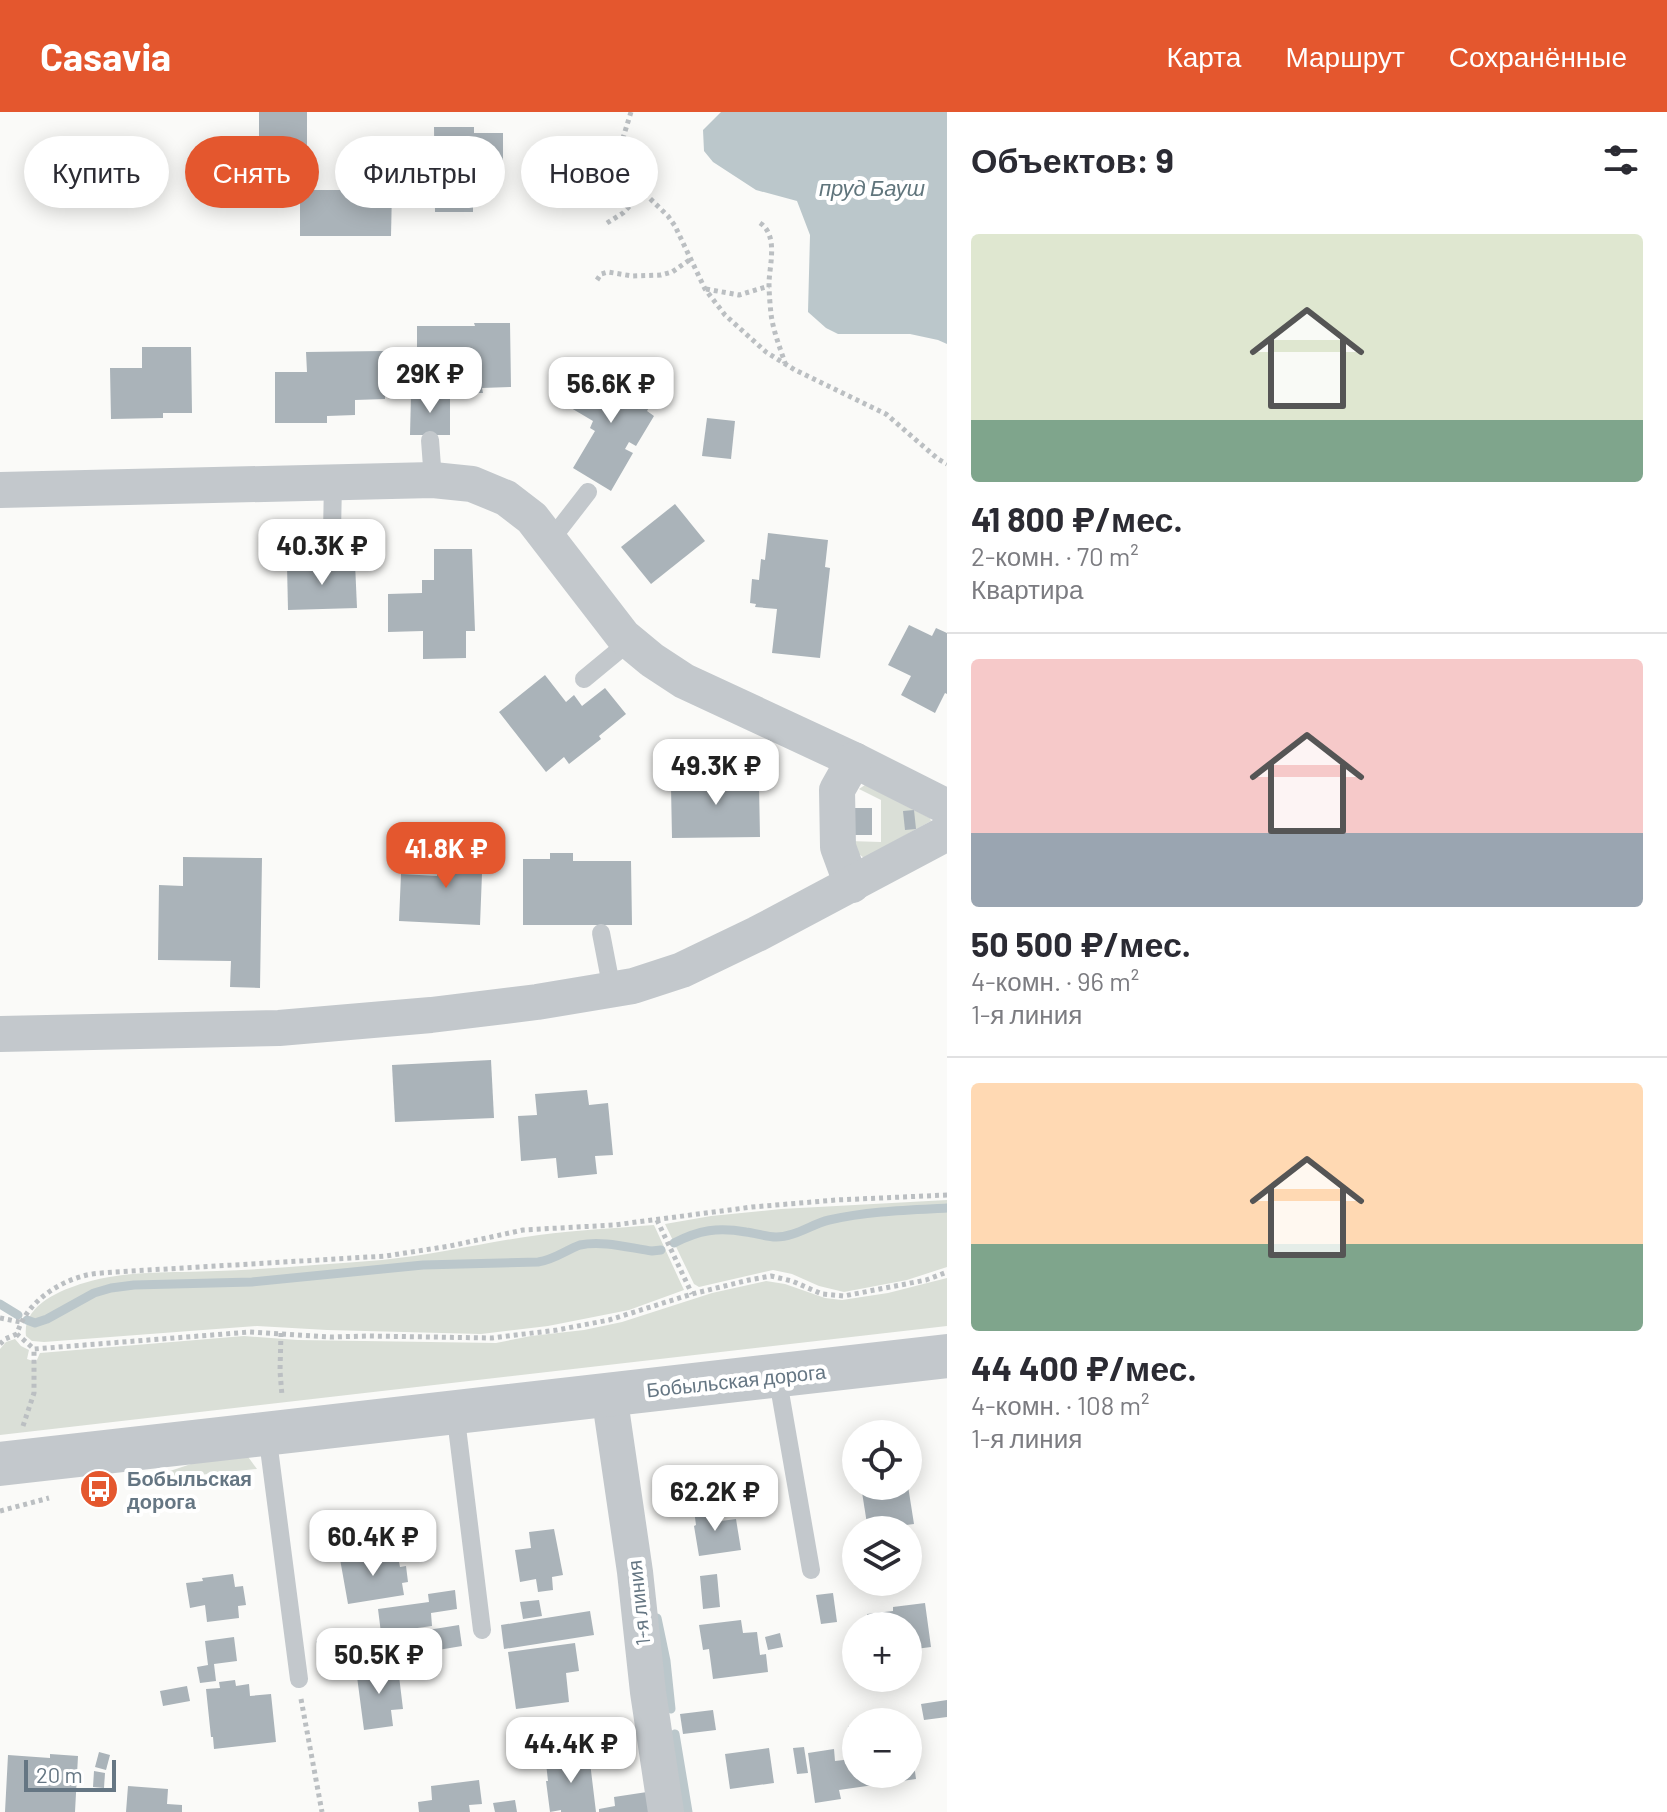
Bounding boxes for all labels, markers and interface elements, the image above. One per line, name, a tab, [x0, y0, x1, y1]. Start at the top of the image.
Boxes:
text: Casavia	[40, 33, 171, 79]
text: Карта	[1166, 39, 1241, 73]
text: Маршрут	[1285, 39, 1405, 73]
text: Сохранённые	[1449, 39, 1627, 73]
chip: Купить	[24, 136, 169, 208]
chip: Снять	[185, 136, 319, 208]
chip: Фильтры	[335, 136, 505, 208]
chip: Новое	[521, 136, 658, 208]
icon: filters	[1599, 138, 1643, 182]
text: Объектов: 9	[971, 139, 1174, 180]
water label: пруд Бауш	[819, 174, 925, 201]
icon: home	[1235, 286, 1379, 430]
pin: 29K ₽	[374, 347, 486, 415]
text: 29K ₽	[396, 357, 464, 388]
pin: 56.6K ₽	[537, 357, 685, 425]
text: 56.6K ₽	[567, 367, 655, 398]
text: 41 800 ₽/мес.	[971, 498, 1183, 539]
pin: 40.3K ₽	[248, 519, 396, 587]
text: 40.3K ₽	[276, 529, 368, 560]
text: 2-комн. · 70 m²	[971, 540, 1139, 571]
text: Квартира	[971, 573, 1083, 604]
icon: home	[1235, 711, 1379, 855]
pin: 49.3K ₽	[642, 739, 790, 807]
text: 49.3K ₽	[671, 749, 761, 780]
pin: 41.8K ₽	[372, 822, 520, 890]
text: 41.8K ₽	[404, 832, 488, 863]
text: 50 500 ₽/мес.	[971, 923, 1191, 964]
text: 4-комн. · 96 m²	[971, 965, 1139, 996]
text: 1-я линия	[971, 998, 1082, 1029]
icon: home	[1235, 1135, 1379, 1279]
text: 44 400 ₽/мес.	[971, 1347, 1197, 1388]
street label: Бобыльская дорога	[645, 1359, 828, 1401]
text: 4-комн. · 108 m²	[971, 1389, 1150, 1420]
map controls	[842, 1420, 922, 1788]
button: locate	[842, 1420, 922, 1500]
text: 1-я линия	[971, 1422, 1082, 1453]
pin: 62.2K ₽	[641, 1465, 789, 1533]
place label: Бобыльская дорога	[127, 1466, 252, 1513]
bus stop icon: Бобыльская дорога	[78, 1468, 120, 1510]
text: 62.2K ₽	[670, 1475, 760, 1506]
pin: 60.4K ₽	[299, 1510, 447, 1578]
button: layers	[842, 1516, 922, 1596]
text: 60.4K ₽	[327, 1520, 419, 1551]
street label: 1-я линия	[622, 1559, 654, 1647]
button: +	[842, 1612, 922, 1692]
pin: 50.5K ₽	[305, 1628, 453, 1696]
text: 50.5K ₽	[334, 1638, 424, 1669]
button: −	[842, 1708, 922, 1788]
pin: 44.4K ₽	[497, 1717, 645, 1785]
text: 44.4K ₽	[524, 1727, 618, 1758]
scale bar	[24, 1756, 116, 1792]
text: 20 m	[36, 1761, 83, 1787]

